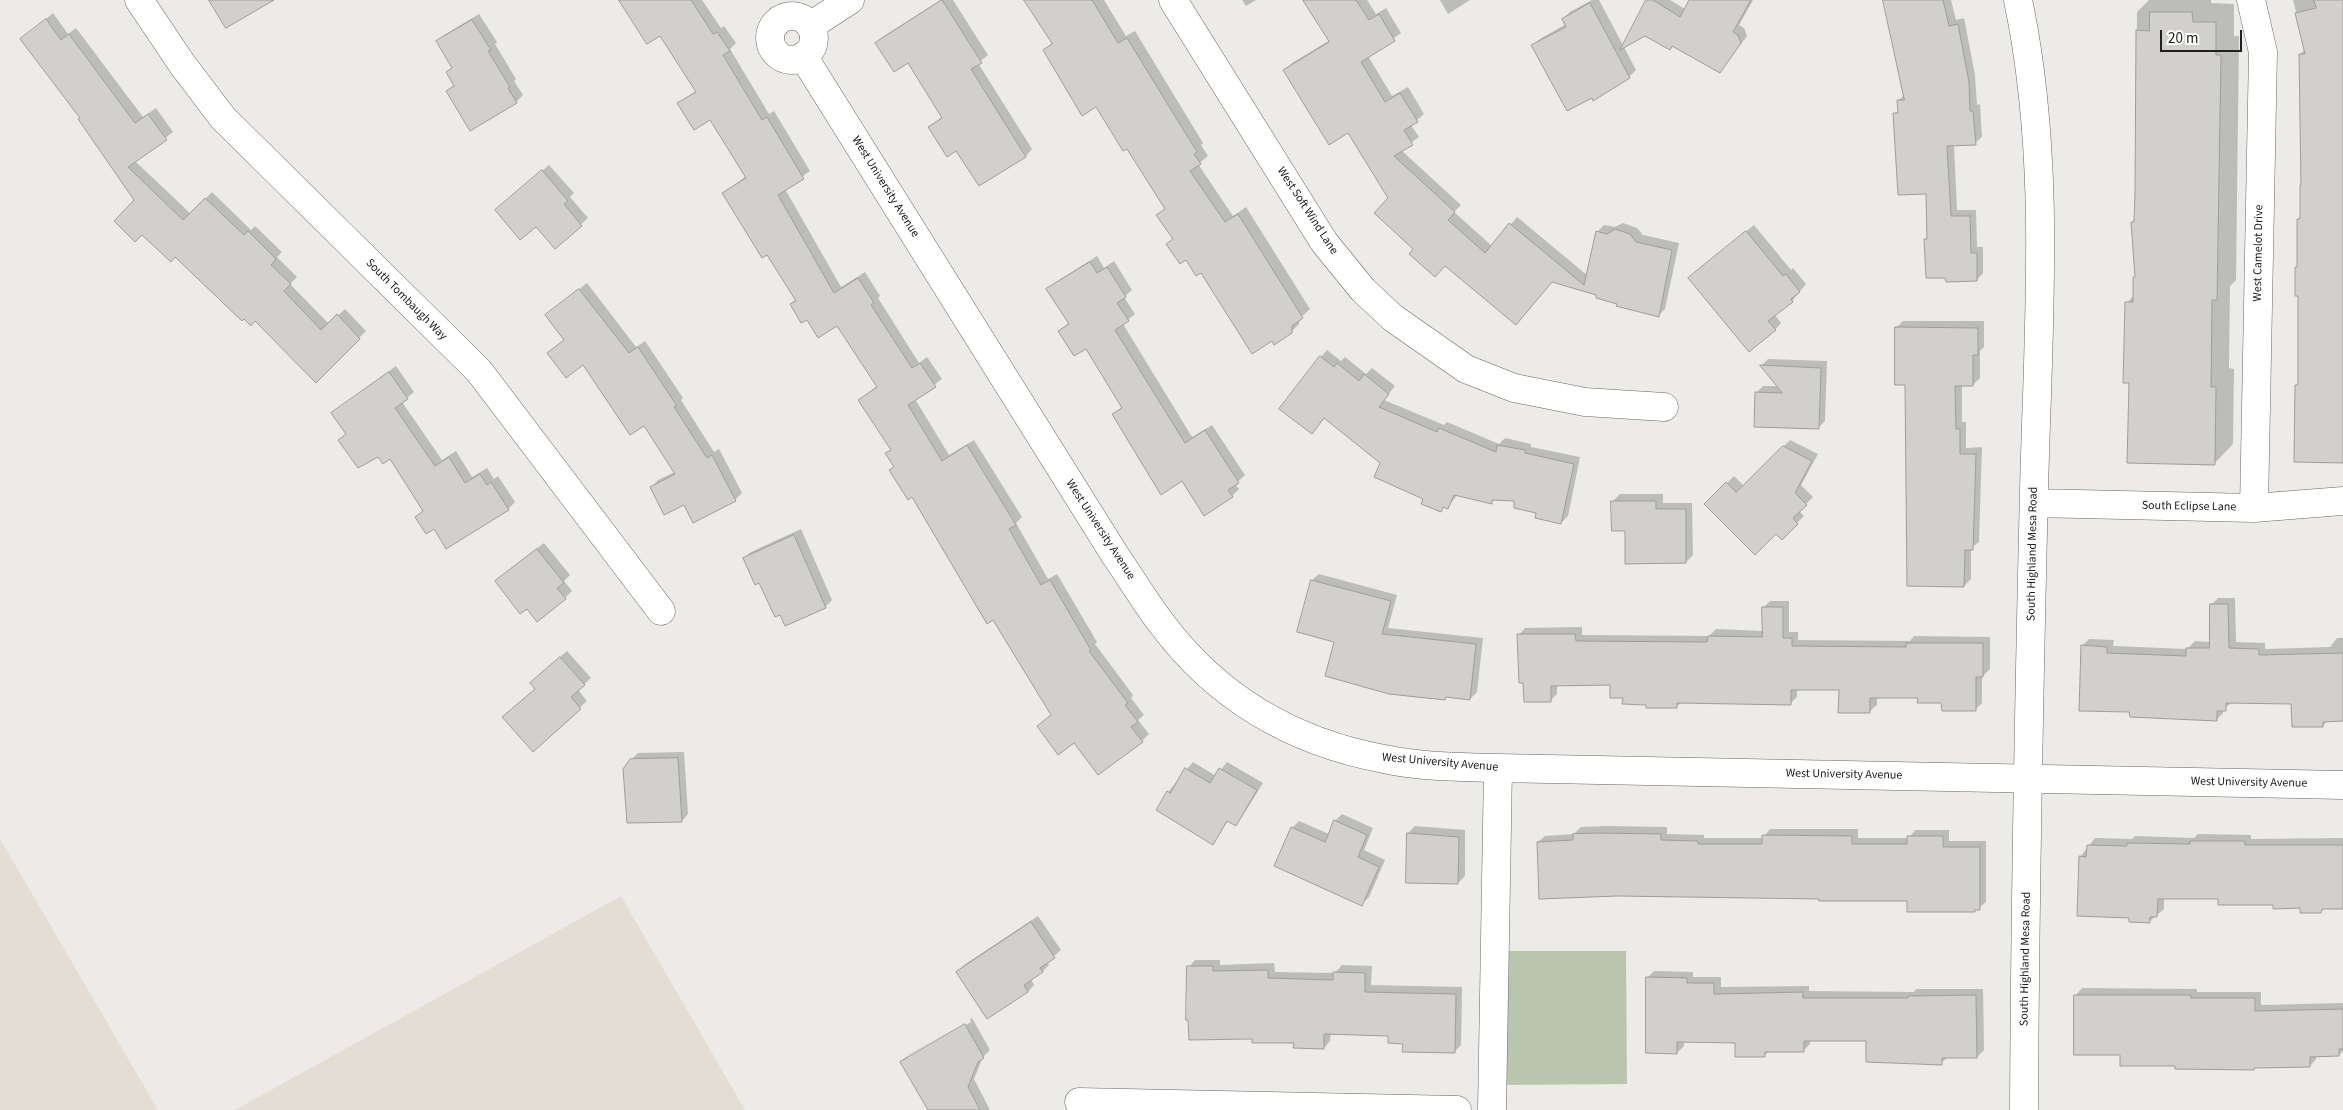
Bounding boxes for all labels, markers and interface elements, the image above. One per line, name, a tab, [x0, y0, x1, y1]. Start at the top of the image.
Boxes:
scale bar	[2163, 20, 2246, 52]
text: 20 m	[2168, 28, 2198, 49]
street label: West University Avenue	[848, 134, 922, 240]
street label: West Soft Wind Lane	[1273, 165, 1341, 257]
street label: West Camelot Drive	[2251, 204, 2267, 302]
street label: South Tombaugh Way	[362, 256, 450, 344]
street label: West University Avenue	[1062, 477, 1138, 583]
street label: South Highland Mesa Road	[2025, 487, 2041, 621]
street label: South Eclipse Lane	[2142, 499, 2236, 515]
street label: West University Avenue	[1381, 751, 1499, 775]
street label: West University Avenue	[1786, 767, 1902, 783]
street label: West University Avenue	[2191, 775, 2307, 791]
street label: South Highland Mesa Road	[2018, 892, 2034, 1026]

